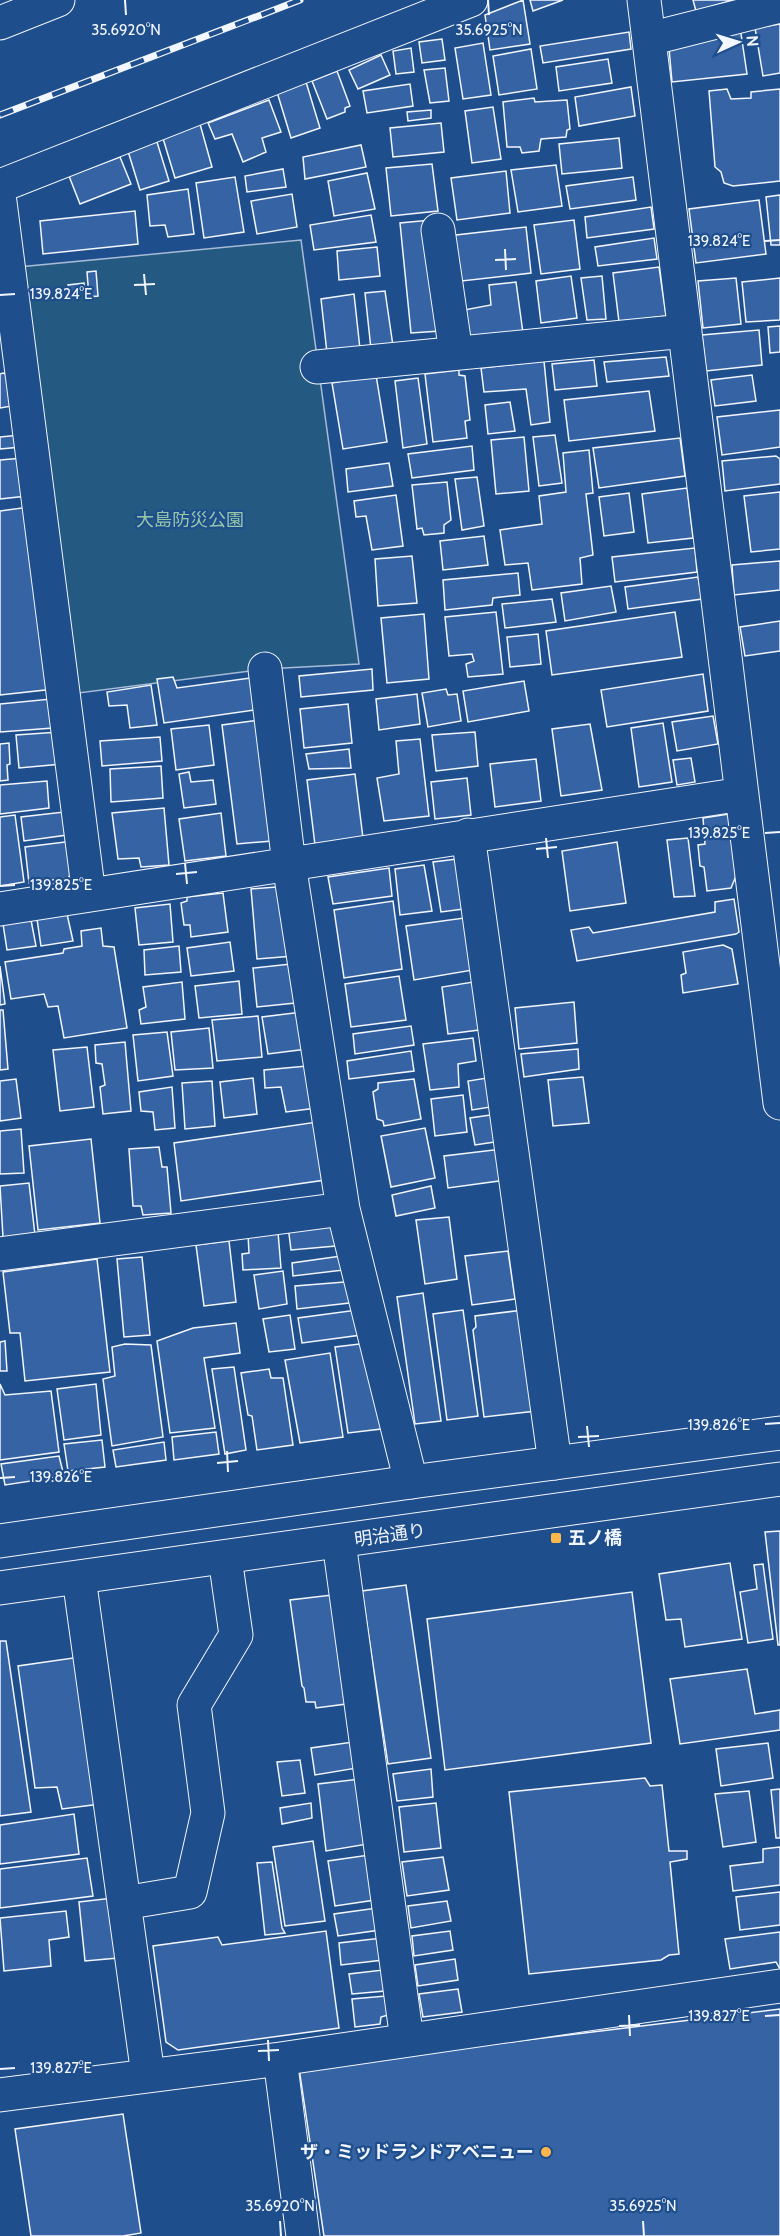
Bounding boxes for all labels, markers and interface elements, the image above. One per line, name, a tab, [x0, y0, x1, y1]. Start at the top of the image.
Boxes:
north arrow	[708, 12, 768, 72]
text: 35.6920°N	[91, 21, 161, 39]
text: 35.6925°N	[455, 21, 523, 39]
text: N	[743, 35, 762, 47]
text: 139.824°E	[688, 232, 750, 250]
text: 139.824°E	[30, 285, 92, 303]
park label: 大島防災公園	[136, 509, 244, 531]
text: 139.825°E	[688, 824, 750, 842]
text: 139.825°E	[30, 876, 92, 894]
text: 139.826°E	[688, 1416, 750, 1434]
text: 139.826°E	[30, 1468, 92, 1486]
street label: 明治通り	[353, 1519, 427, 1551]
place label: 五ノ橋	[568, 1527, 622, 1549]
marker: 五ノ橋	[549, 1531, 563, 1545]
text: 139.827°E	[688, 2007, 750, 2025]
text: 139.827°E	[30, 2059, 92, 2077]
place label: ザ・ミッドランドアベニュー	[300, 2141, 534, 2163]
marker: ザ・ミッドランドアベニュー	[539, 2145, 553, 2159]
text: 35.6920°N	[245, 2197, 315, 2215]
text: 35.6925°N	[609, 2197, 677, 2215]

